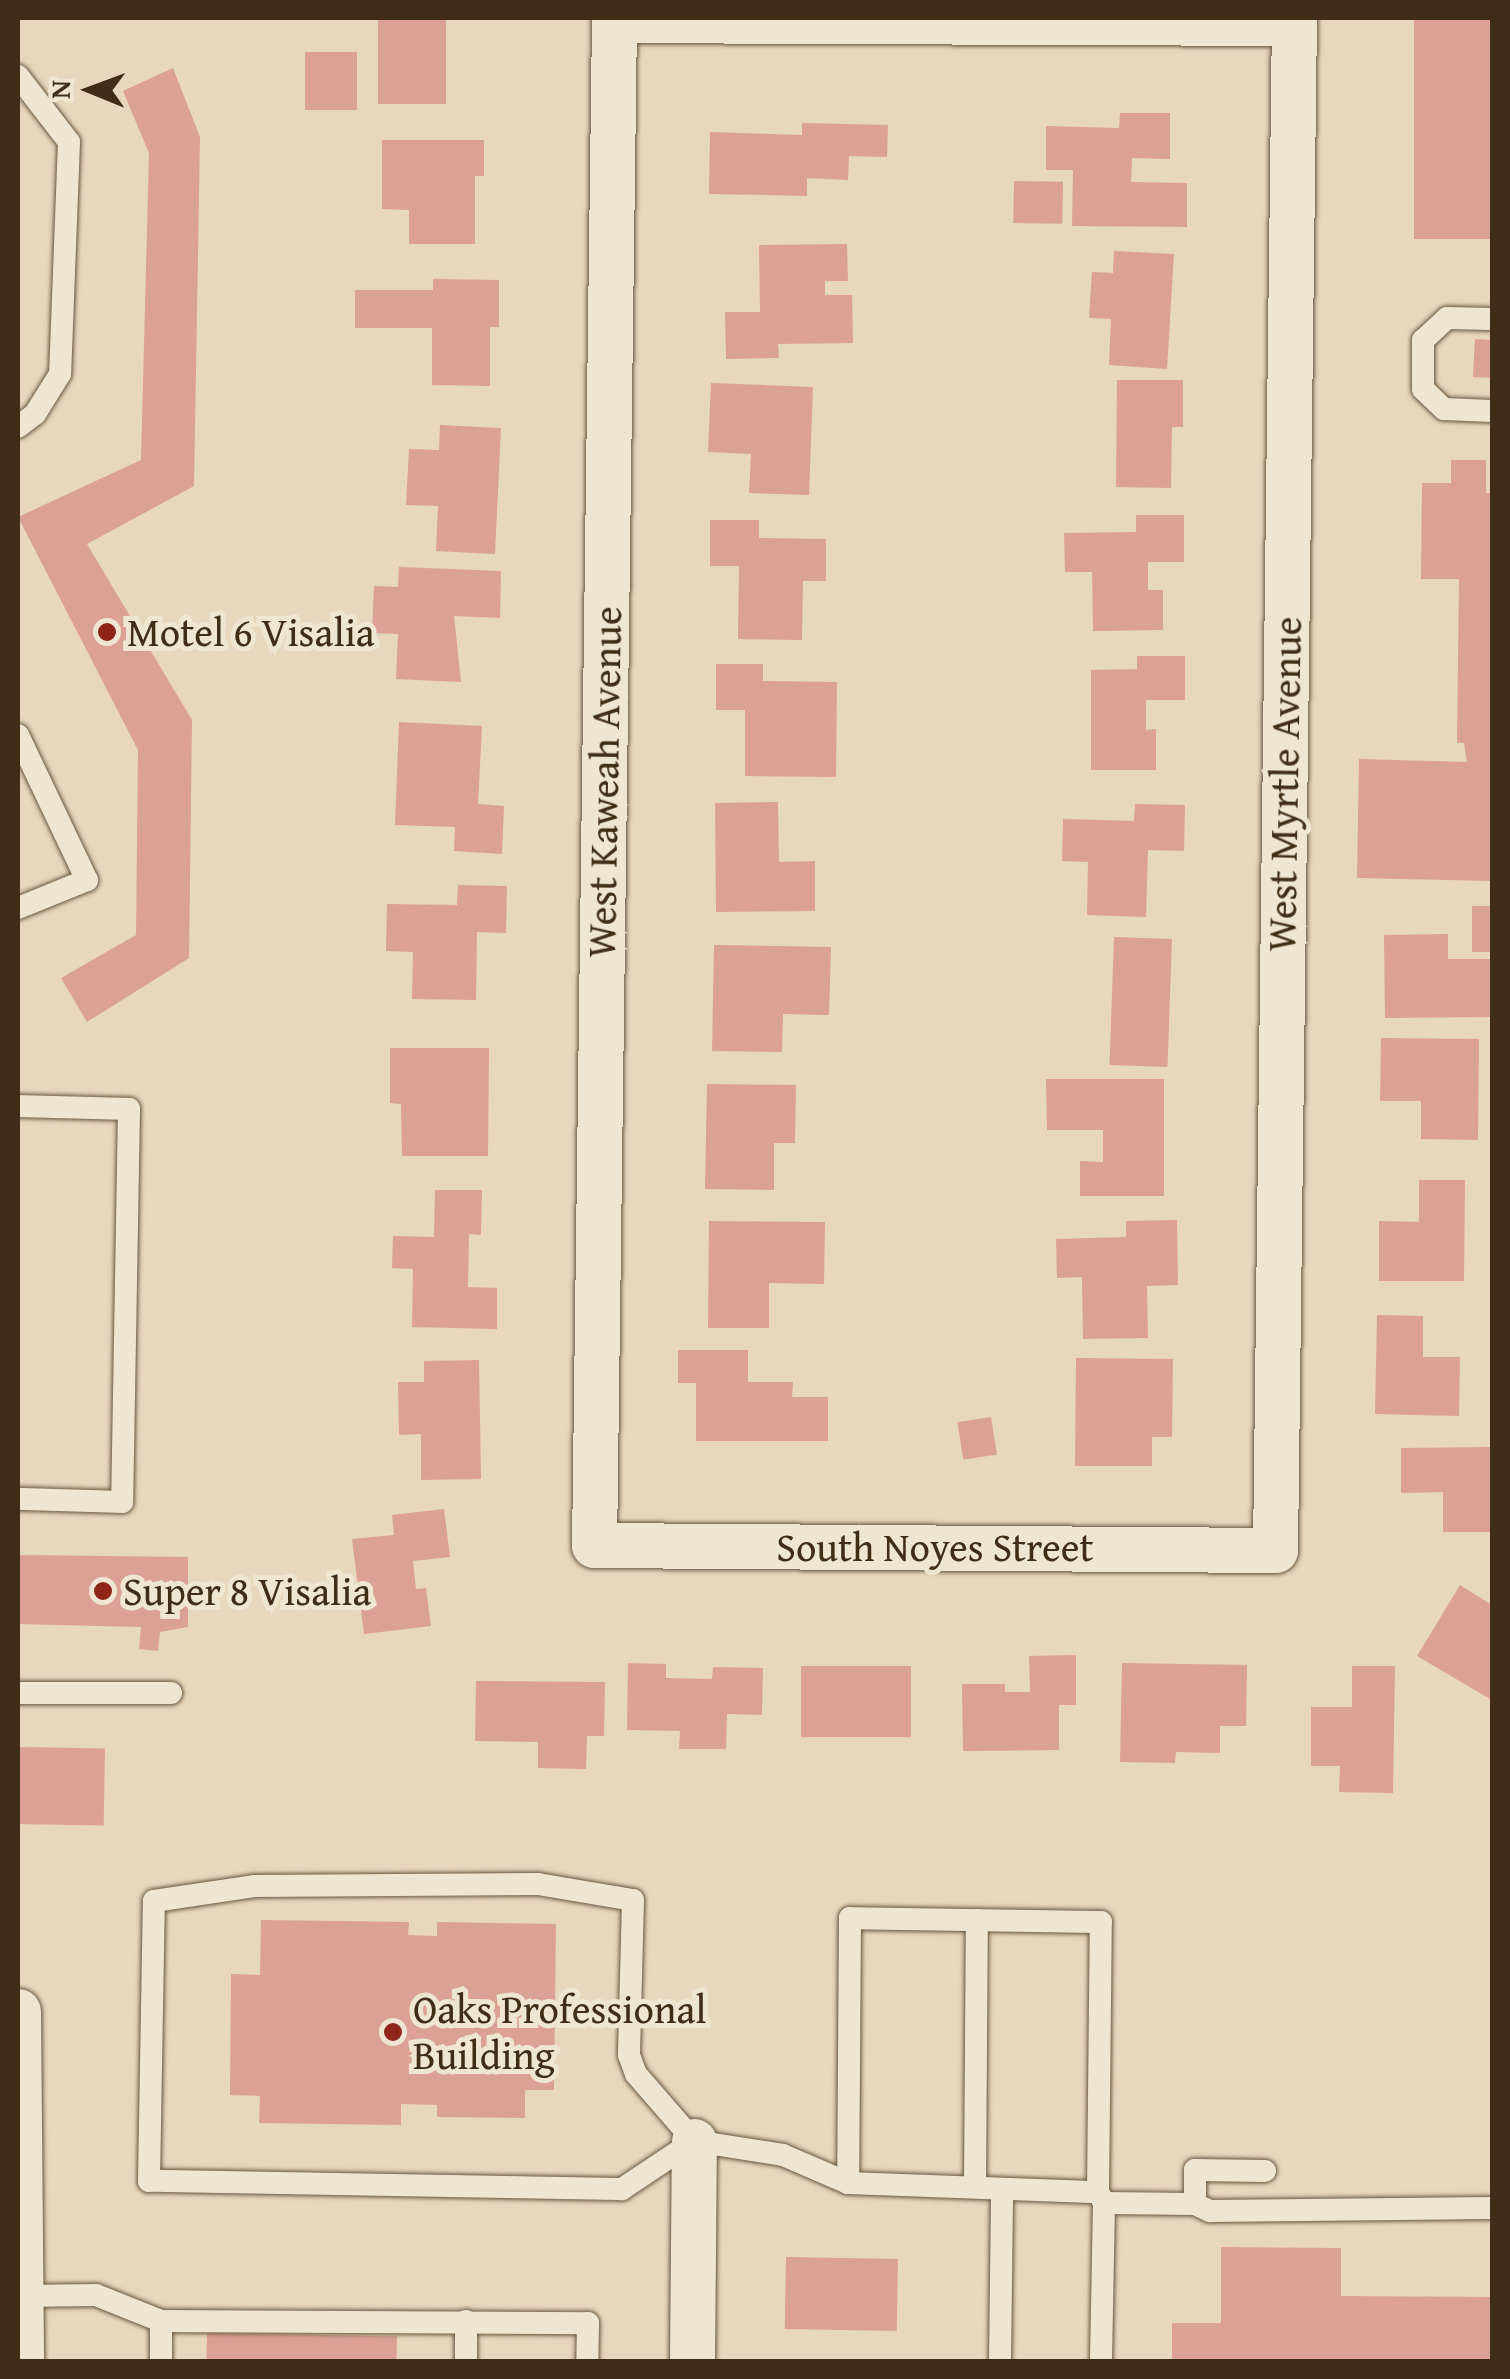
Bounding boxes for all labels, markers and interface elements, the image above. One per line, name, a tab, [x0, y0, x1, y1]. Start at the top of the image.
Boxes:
north arrow	[40, 40, 140, 140]
text: N	[39, 80, 80, 99]
street label: West Kaweah Avenue	[577, 606, 631, 958]
place label: Motel 6 Visalia	[127, 608, 375, 656]
street label: West Myrtle Avenue	[1257, 616, 1311, 952]
marker: Motel 6 Visalia	[96, 621, 118, 643]
street label: South Noyes Street	[776, 1523, 1094, 1571]
place label: Super 8 Visalia	[123, 1567, 371, 1615]
marker: Super 8 Visalia	[92, 1580, 114, 1602]
place label: Oaks Professional Building	[413, 1985, 707, 2079]
marker: Oaks Professional Building	[382, 2021, 404, 2043]

